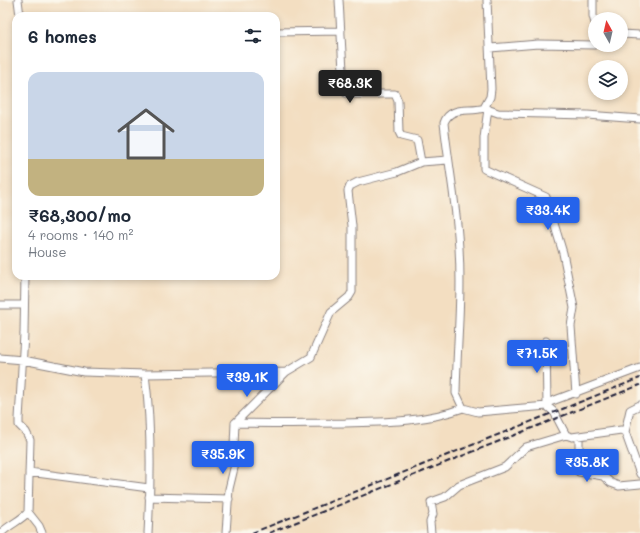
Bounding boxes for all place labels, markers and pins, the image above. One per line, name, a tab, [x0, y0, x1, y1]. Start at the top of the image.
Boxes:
pin: ₹68.3K	[317, 70, 383, 104]
pin: ₹33.4K	[515, 197, 581, 231]
pin: ₹71.5K	[504, 340, 570, 374]
pin: ₹39.1K	[214, 364, 280, 398]
pin: ₹35.9K	[190, 441, 256, 475]
pin: ₹35.8K	[554, 449, 620, 483]

